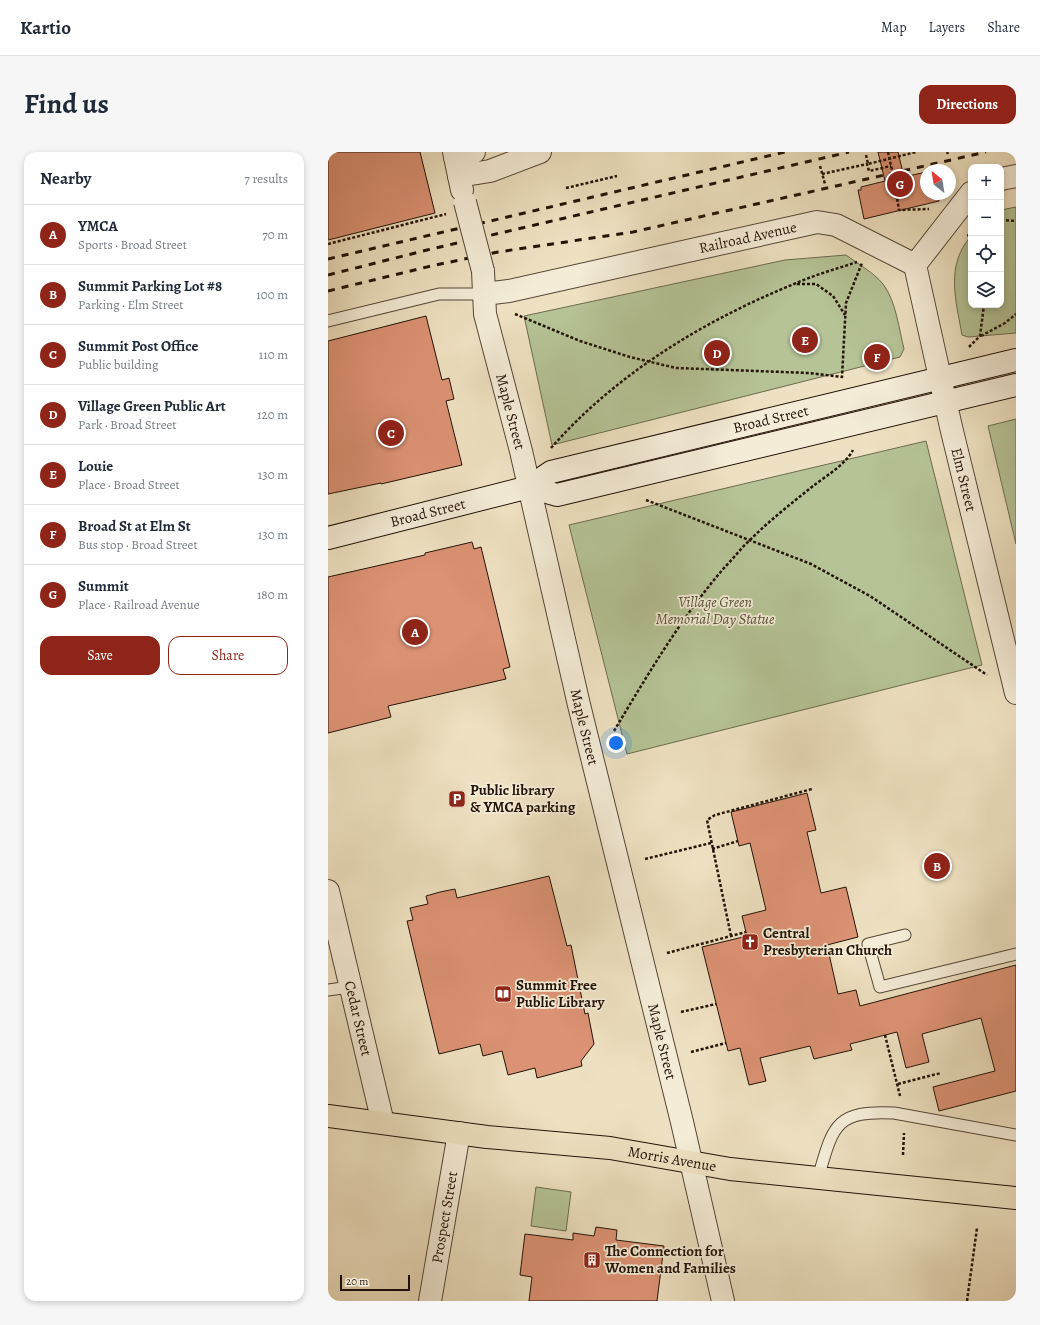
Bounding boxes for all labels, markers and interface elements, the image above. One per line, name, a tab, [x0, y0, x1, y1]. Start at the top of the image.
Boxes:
text: Kartio	[20, 15, 71, 41]
text: Map	[881, 18, 907, 37]
text: Layers	[929, 18, 965, 37]
text: Share	[987, 18, 1020, 37]
text: Find us	[24, 85, 109, 123]
button: Directions	[919, 85, 1016, 124]
north arrow	[920, 164, 956, 200]
map controls	[968, 164, 1004, 308]
button: +	[968, 164, 1004, 200]
text: Nearby	[40, 167, 91, 190]
pin: G	[887, 169, 913, 199]
text: 7 results	[244, 170, 288, 187]
button: −	[968, 200, 1004, 236]
text: YMCA	[78, 216, 118, 236]
street label: Railroad Avenue	[697, 217, 799, 258]
text: A	[49, 226, 57, 243]
text: 70 m	[262, 226, 288, 243]
text: Sports · Broad Street	[78, 236, 187, 253]
button: locate	[968, 236, 1004, 272]
button: layers	[968, 272, 1004, 308]
text: Summit Parking Lot #8	[78, 276, 222, 296]
text: B	[49, 286, 57, 303]
text: 100 m	[256, 286, 288, 303]
text: Parking · Elm Street	[78, 296, 184, 313]
pin: E	[792, 325, 818, 355]
text: Summit Post Office	[78, 336, 198, 356]
pin: D	[704, 338, 730, 368]
pin: F	[864, 342, 890, 372]
text: C	[49, 346, 57, 363]
text: 110 m	[259, 346, 288, 363]
text: Public building	[78, 356, 158, 373]
street label: Maple Street	[491, 371, 530, 452]
text: Village Green Public Art	[78, 396, 226, 416]
street label: Broad Street	[731, 400, 810, 438]
text: D	[48, 406, 58, 423]
text: 120 m	[257, 406, 288, 423]
text: Park · Broad Street	[78, 416, 177, 433]
pin: C	[378, 418, 404, 448]
street label: Elm Street	[946, 446, 981, 513]
text: Louie	[78, 456, 113, 476]
text: E	[49, 466, 57, 483]
text: 130 m	[258, 466, 288, 483]
text: Place · Broad Street	[78, 476, 180, 493]
street label: Broad Street	[388, 494, 468, 532]
text: Broad St at Elm St	[78, 516, 191, 536]
text: F	[50, 526, 56, 543]
text: 130 m	[258, 526, 288, 543]
text: Bus stop · Broad Street	[78, 536, 198, 553]
text: Summit	[78, 576, 129, 596]
text: G	[49, 586, 57, 603]
text: 180 m	[257, 586, 288, 603]
park label: Village Green Memorial Day Statue	[656, 592, 775, 629]
text: Place · Railroad Avenue	[78, 596, 200, 613]
pin: A	[402, 617, 428, 647]
button: Save	[40, 636, 160, 675]
button: Share	[168, 636, 288, 675]
street label: Maple Street	[566, 687, 604, 767]
your location	[606, 733, 626, 753]
place label: Public library & YMCA parking	[470, 780, 576, 817]
parking icon: Public library & YMCA parking	[447, 789, 467, 809]
pin: B	[924, 851, 950, 881]
place label: Central Presbyterian Church	[763, 923, 892, 960]
church icon: Central Presbyterian Church	[740, 932, 760, 952]
place label: Summit Free Public Library	[516, 975, 606, 1012]
street label: Cedar Street	[340, 979, 377, 1058]
library icon: Summit Free Public Library	[493, 984, 513, 1004]
street label: Maple Street	[643, 1001, 681, 1082]
street label: Morris Avenue	[626, 1141, 718, 1176]
street label: Prospect Street	[427, 1170, 462, 1265]
place label: The Connection for Women and Families	[604, 1241, 736, 1278]
building icon: The Connection for Women and Families	[582, 1250, 602, 1270]
scale bar	[340, 1273, 410, 1292]
text: 20 m	[346, 1274, 368, 1289]

